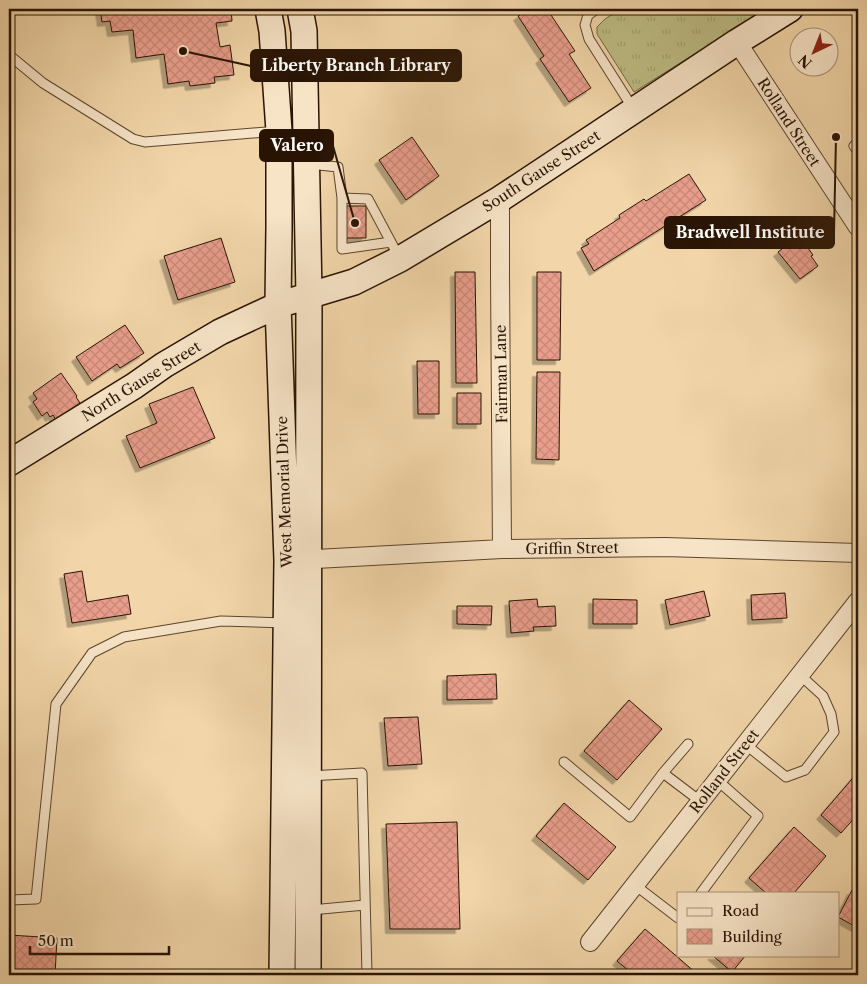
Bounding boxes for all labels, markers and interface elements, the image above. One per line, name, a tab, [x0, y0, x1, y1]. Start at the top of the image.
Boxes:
north arrow	[790, 28, 840, 78]
callout: Liberty Branch Library	[251, 50, 461, 81]
text: N	[795, 51, 816, 72]
text: Liberty Branch Library	[261, 55, 452, 75]
street label: Rolland Street	[753, 74, 825, 170]
street label: South Gause Street	[478, 125, 604, 216]
callout: Valero	[260, 130, 333, 161]
text: Valero	[269, 135, 324, 155]
callout: Bradwell Institute	[665, 217, 834, 248]
text: Bradwell Institute	[675, 222, 825, 242]
street label: Fairman Lane	[491, 324, 511, 424]
street label: North Gause Street	[78, 336, 205, 425]
street label: West Memorial Drive	[272, 416, 296, 569]
street label: Griffin Street	[525, 538, 619, 558]
street label: Rolland Street	[685, 724, 763, 817]
legend	[677, 892, 840, 956]
text: Road	[722, 901, 759, 920]
scale bar	[30, 924, 169, 956]
text: Building	[722, 927, 782, 946]
text: 50 m	[38, 931, 74, 950]

